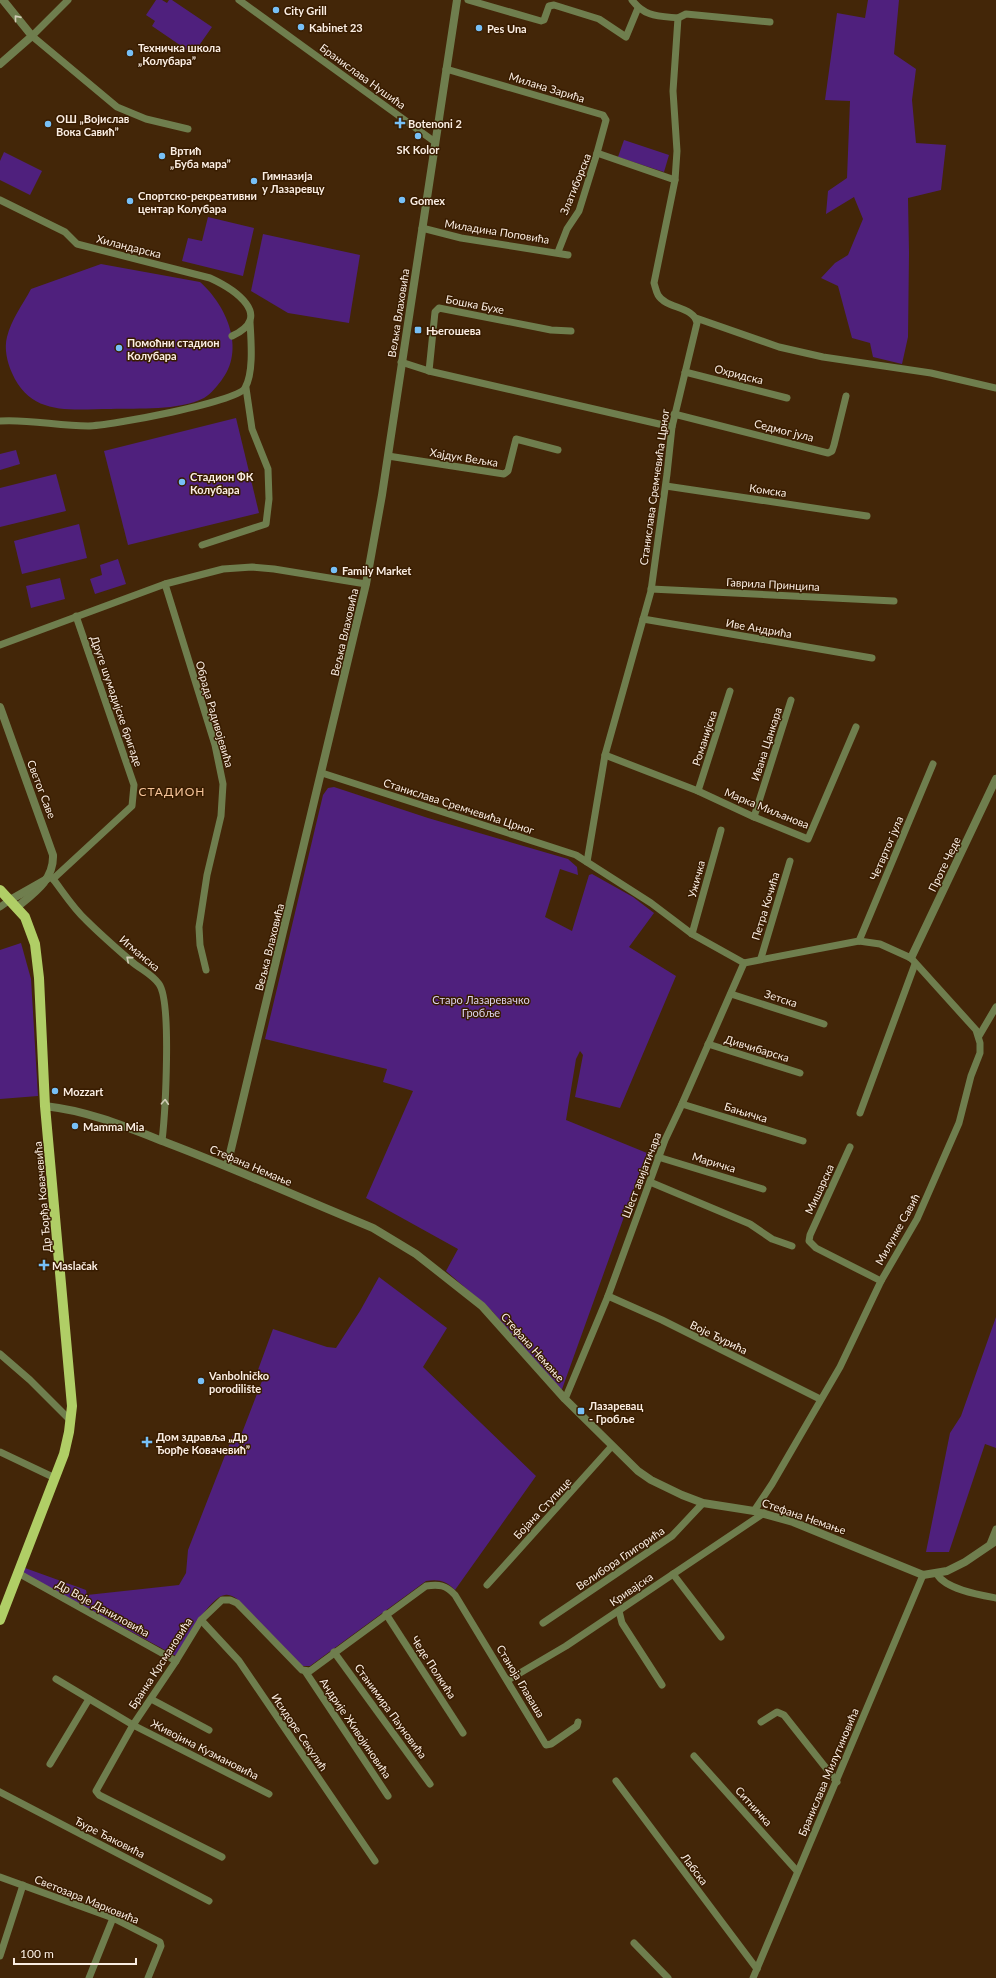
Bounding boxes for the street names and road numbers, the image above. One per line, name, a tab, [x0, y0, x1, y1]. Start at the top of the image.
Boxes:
street label: Бранислава Нушића	[318, 41, 408, 111]
street label: Милана Зарића	[507, 69, 587, 105]
street label: Златиборска	[557, 151, 593, 217]
street label: Миладина Поповића	[444, 216, 550, 246]
street label: Хиландарска	[95, 232, 163, 260]
street label: Вељка Влаховића	[385, 268, 411, 358]
street label: Бошка Бухе	[445, 292, 506, 316]
street label: Охридска	[713, 362, 765, 386]
street label: Станислава Сремчевића Црног	[637, 407, 671, 566]
street label: Седмог јула	[753, 416, 815, 444]
street label: Хајдук Вељка	[429, 445, 499, 469]
street label: Комска	[749, 481, 787, 499]
street label: Гаврила Принципа	[726, 575, 820, 593]
street label: Вељка Влаховића	[328, 587, 360, 677]
street label: Иве Андрића	[725, 616, 793, 640]
street label: Друге шумадијске бригаде	[88, 634, 146, 768]
street label: Обрада Радивојевића	[194, 659, 236, 769]
street label: Ивана Цанкара	[748, 706, 784, 782]
street label: Романијска	[689, 709, 719, 767]
street label: Светог Саве	[25, 758, 59, 820]
street label: Станислава Сремчевића Црног	[382, 775, 537, 837]
street label: Марка Миљанова	[723, 785, 811, 831]
street label: Четвртог јула	[867, 814, 905, 882]
street label: Проте Чеде	[925, 834, 963, 894]
street label: Ужичка	[685, 859, 707, 899]
street label: Петра Кочића	[748, 870, 782, 942]
street label: Вељка Влаховића	[252, 902, 286, 992]
street label: Игманска	[117, 932, 163, 974]
street label: Зетска	[763, 987, 799, 1009]
street label: Дивчибарска	[723, 1032, 791, 1064]
street label: Бањичка	[723, 1099, 769, 1125]
street label: Шест авијатичара	[619, 1130, 663, 1220]
street label: Др Ђорђа Ковачевића	[31, 1141, 53, 1253]
street label: Стефана Немање	[208, 1142, 294, 1188]
street label: Маричка	[691, 1149, 737, 1175]
street label: Мишарска	[802, 1162, 836, 1216]
street label: Милунке Савић	[872, 1191, 922, 1267]
street label: Стефана Немање	[499, 1310, 567, 1384]
street label: Воје Ђурића	[688, 1318, 750, 1356]
street label: Бојана Ступице	[510, 1475, 574, 1541]
street label: Стефана Немање	[760, 1496, 848, 1537]
street label: Велибора Глигорића	[573, 1524, 667, 1592]
street label: Кривајска	[607, 1570, 655, 1608]
street label: Др Воје Даниловића	[54, 1577, 152, 1639]
street label: Бранка Крсмановића	[126, 1615, 194, 1711]
street label: Чеде Полкића	[409, 1633, 459, 1701]
street label: Станоја Главаша	[494, 1642, 548, 1720]
street label: Станимира Пауновића	[352, 1661, 430, 1761]
street label: Андрије Живојиновића	[318, 1675, 394, 1781]
street label: Исидоре Секулић	[269, 1691, 331, 1773]
street label: Бранислава Милутиновића	[795, 1706, 861, 1838]
street label: Живојина Кузмановића	[149, 1716, 261, 1782]
street label: Ситничка	[733, 1784, 775, 1828]
street label: Ђуре Ђаковића	[73, 1814, 147, 1860]
street label: Лабска	[678, 1850, 711, 1887]
street label: Светозара Марковића	[33, 1872, 141, 1926]

